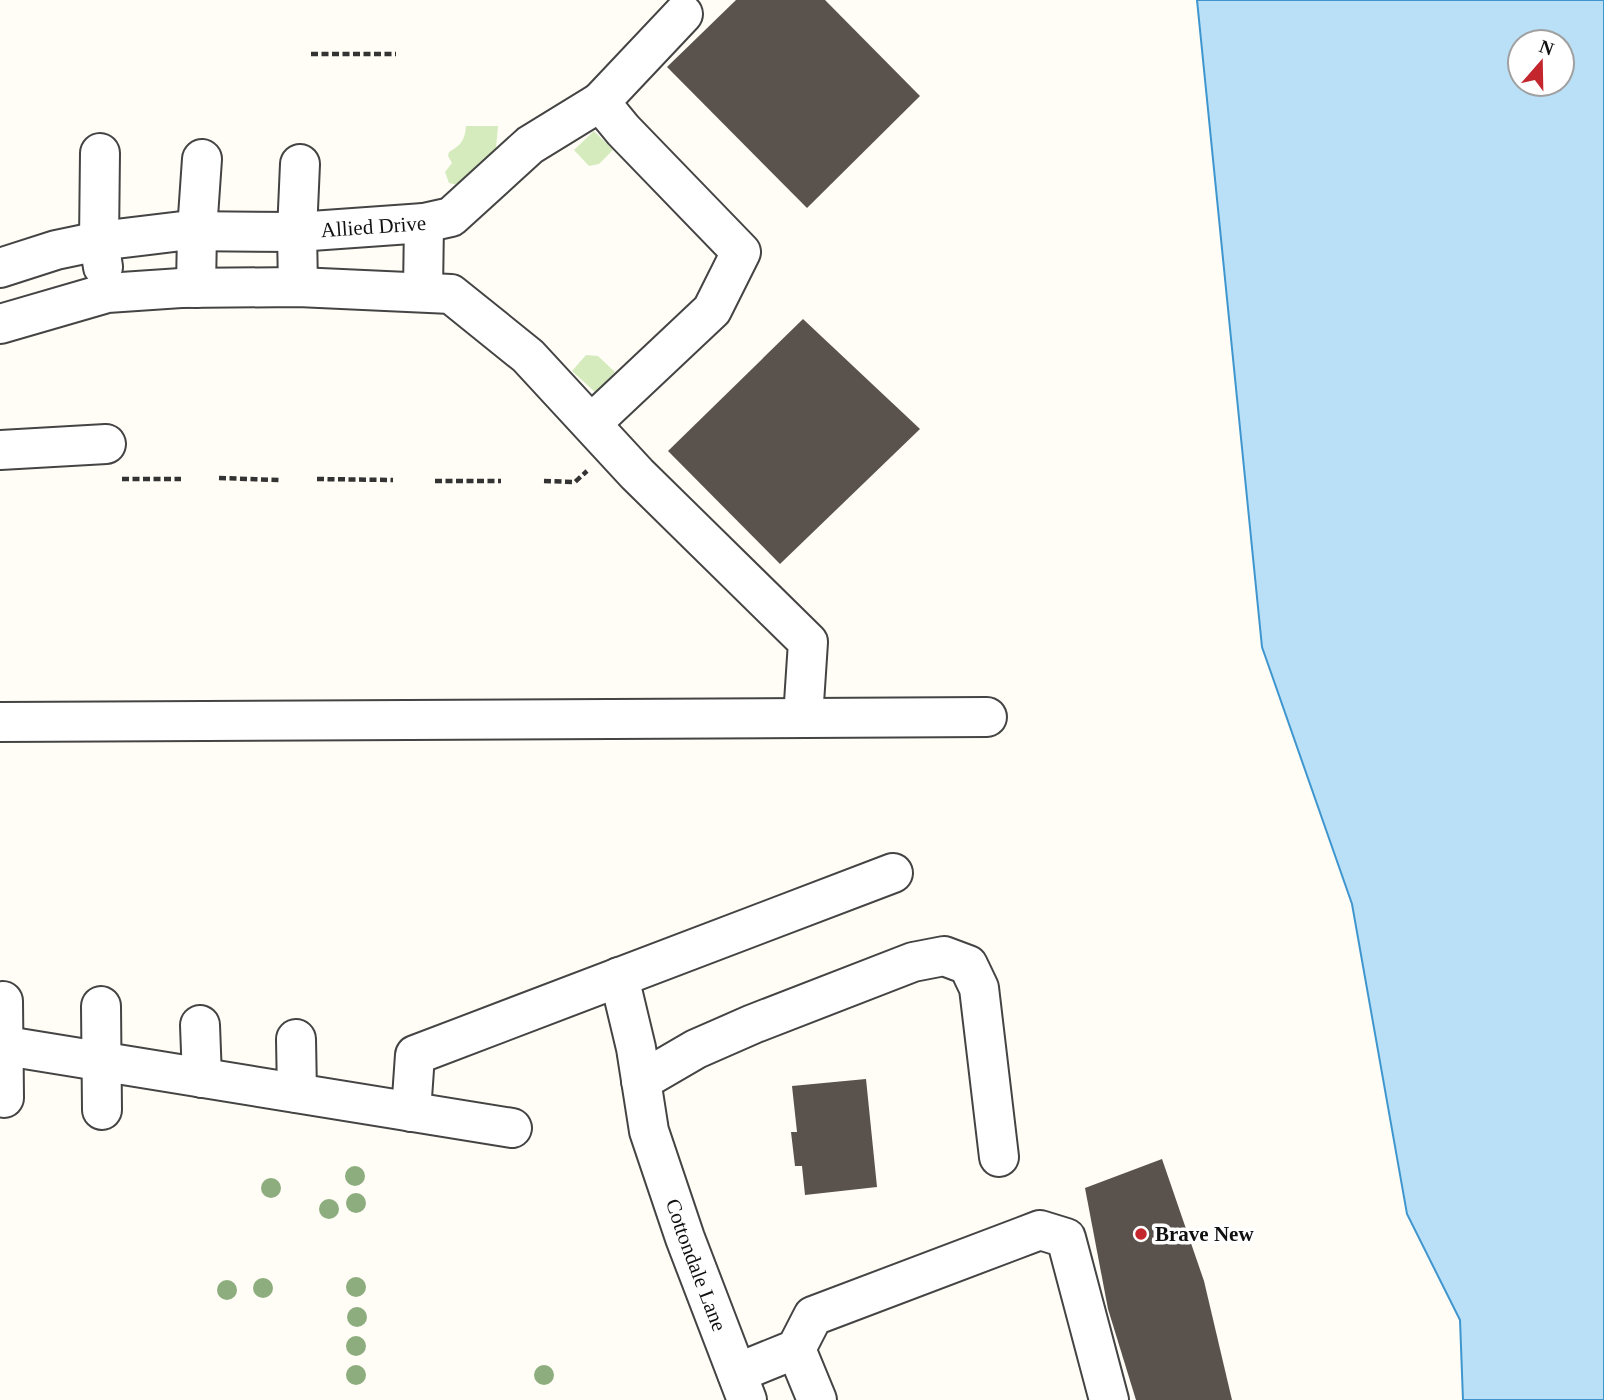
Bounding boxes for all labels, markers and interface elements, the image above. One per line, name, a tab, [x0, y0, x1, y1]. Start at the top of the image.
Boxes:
north arrow	[1506, 28, 1576, 98]
text: N	[1537, 35, 1557, 60]
street label: Allied Drive	[320, 211, 427, 242]
street label: Cottondale Lane	[661, 1196, 732, 1335]
place label: Brave New	[1155, 1222, 1254, 1246]
marker: Brave New	[1133, 1226, 1149, 1242]

